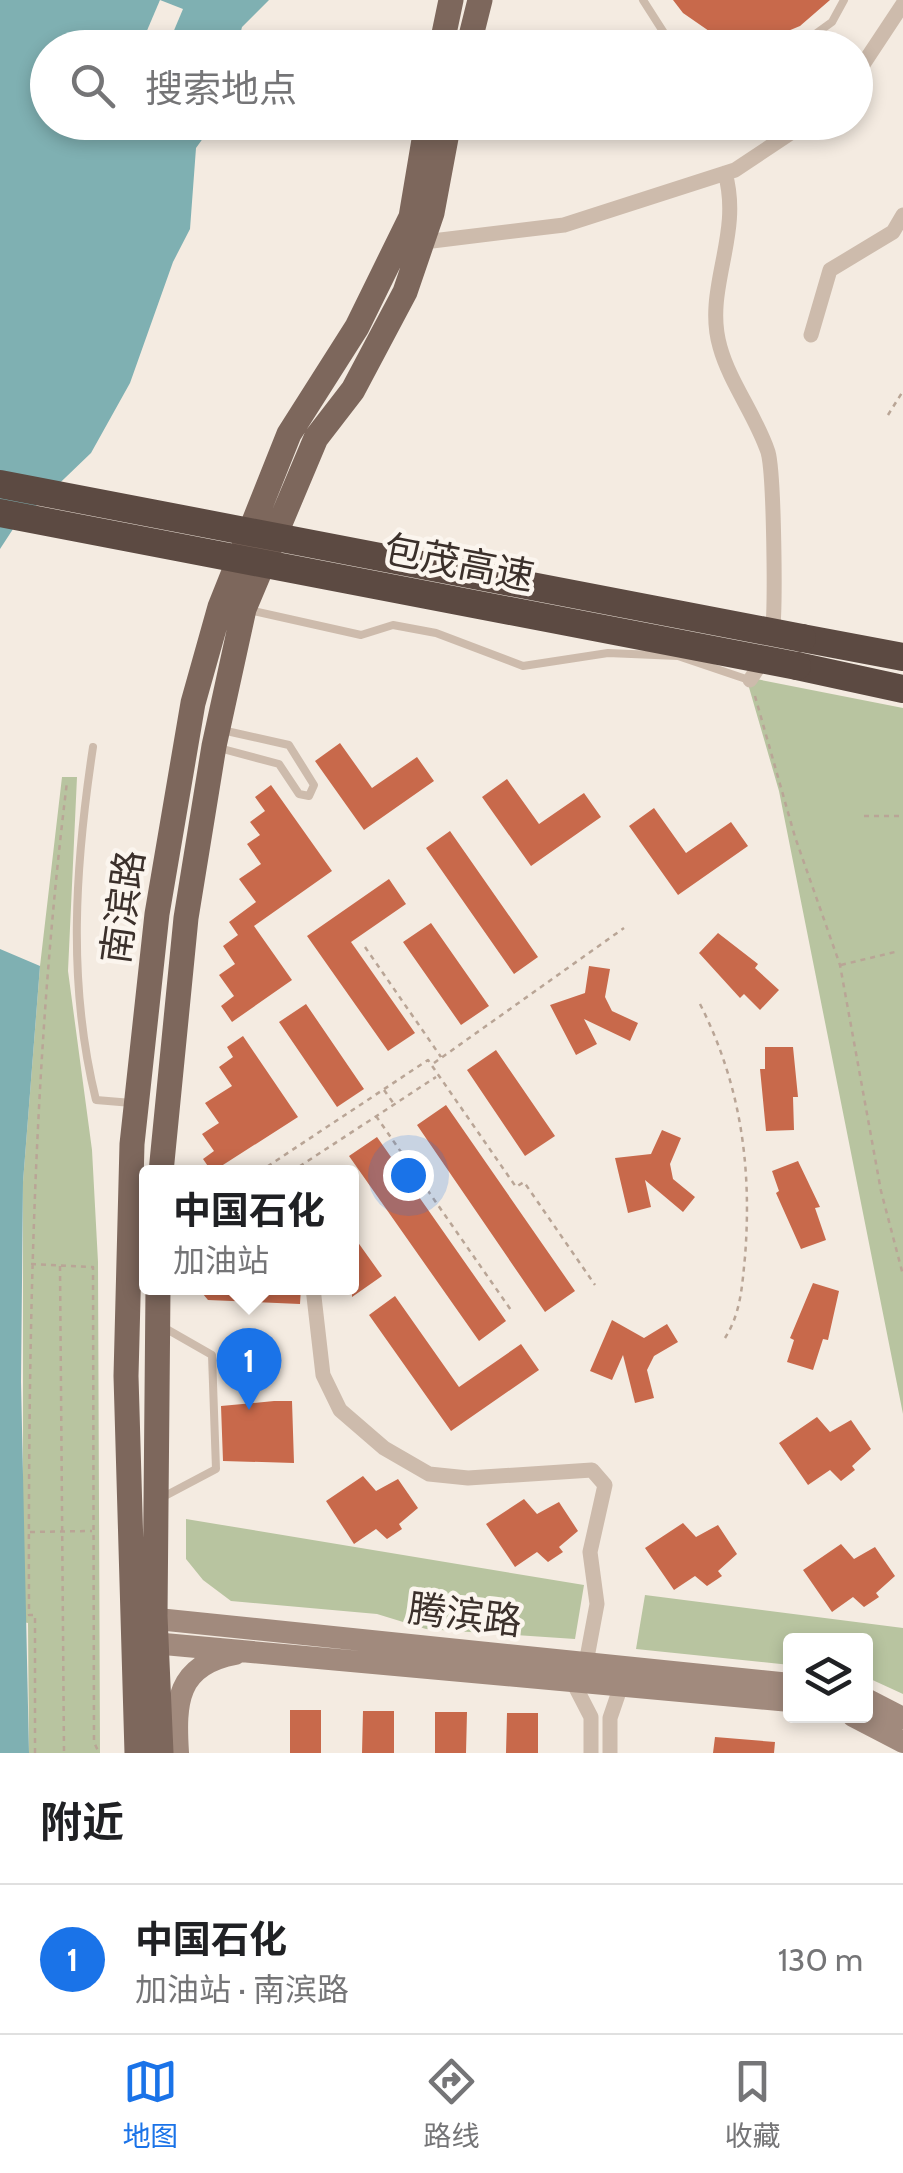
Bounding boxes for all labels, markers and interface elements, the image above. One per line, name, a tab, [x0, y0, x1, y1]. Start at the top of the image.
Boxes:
search box	[30, 30, 873, 140]
icon: search	[65, 58, 120, 113]
text: 搜索地点	[145, 65, 297, 112]
street label: 包茂高速	[380, 525, 538, 600]
street label: 南滨路	[91, 847, 154, 967]
your location	[383, 1150, 434, 1201]
popup	[139, 1165, 359, 1295]
text: 中国石化	[173, 1187, 325, 1234]
text: 加油站	[173, 1241, 269, 1280]
pin: 1	[216, 1328, 282, 1410]
street label: 腾滨路	[406, 1584, 525, 1645]
map controls	[783, 1633, 873, 1723]
button: layers	[783, 1633, 873, 1723]
text: 附近	[40, 1796, 124, 1848]
text: 中国石化	[135, 1916, 287, 1963]
text: 1	[67, 1940, 78, 1979]
text: 130 m	[778, 1940, 863, 1979]
text: 加油站 · 南滨路	[135, 1970, 349, 2009]
tab: 地图	[122, 2054, 179, 2154]
tab: 路线	[423, 2054, 480, 2154]
tab: 收藏	[724, 2054, 781, 2154]

